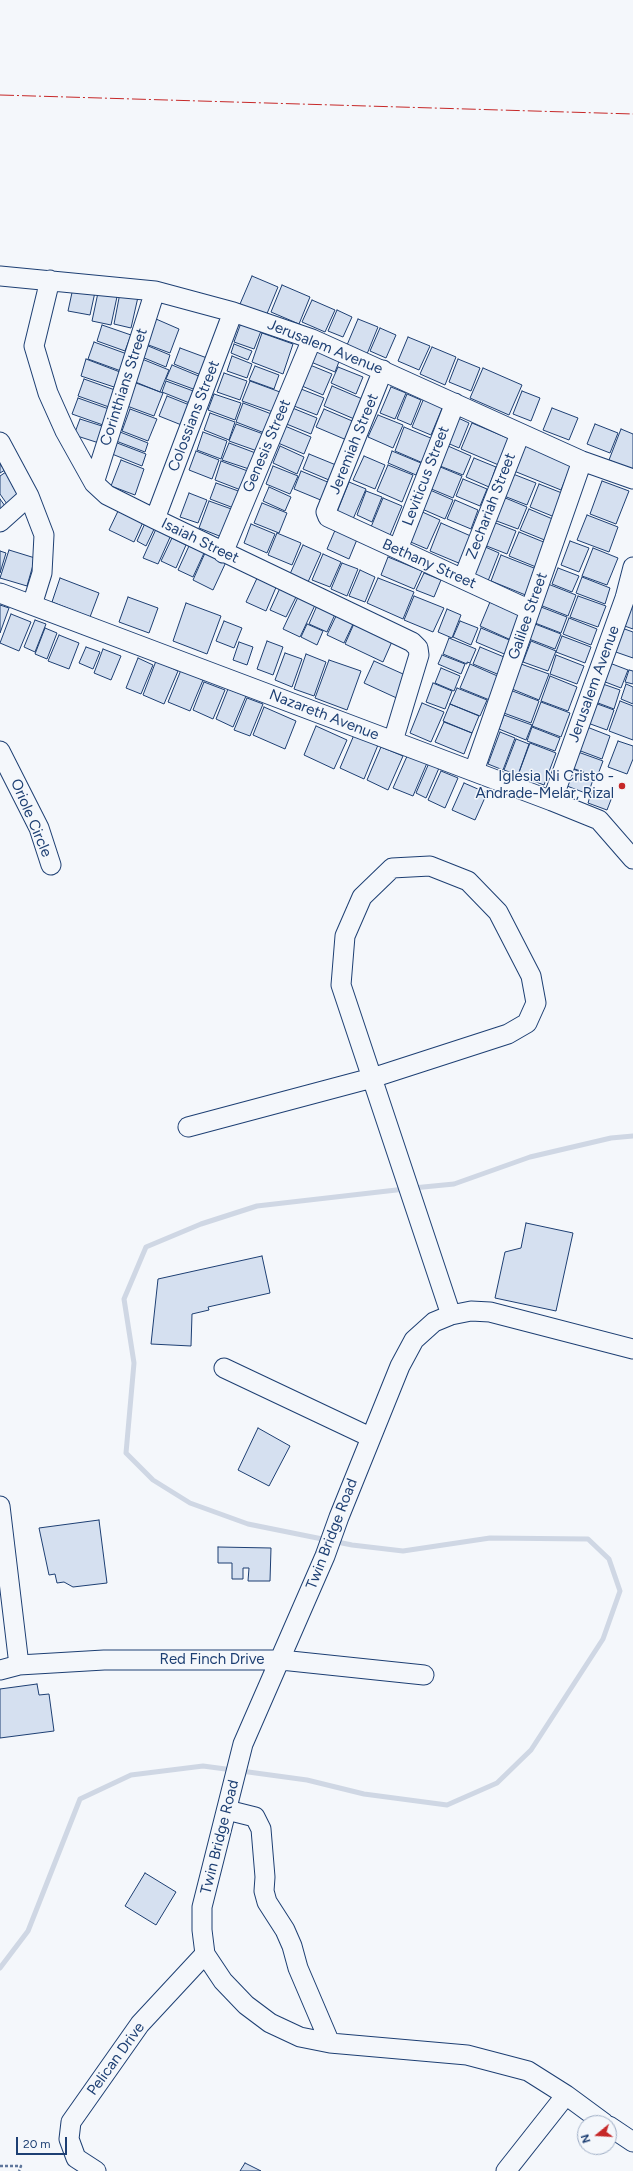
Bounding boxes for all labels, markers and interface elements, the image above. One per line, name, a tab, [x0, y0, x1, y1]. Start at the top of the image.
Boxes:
street label: Jerusalem Avenue	[265, 316, 385, 378]
street label: Corinthians Street	[96, 326, 152, 448]
street label: Colossians Street	[165, 358, 223, 474]
street label: Jeremiah Street	[326, 391, 382, 497]
street label: Genesis Street	[239, 397, 295, 495]
street label: Leviticus Street	[399, 424, 453, 528]
street label: Zechariah Street	[462, 450, 520, 562]
street label: Isaiah Street	[158, 515, 242, 567]
street label: Bethany Street	[379, 535, 479, 593]
street label: Galilee Street	[505, 570, 551, 662]
street label: Jerusalem Avenue	[565, 623, 623, 745]
street label: Nazareth Avenue	[267, 686, 381, 744]
place label: Iglesia Ni Cristo - Andrade-Melar, Rizal	[476, 768, 614, 803]
street label: Oriole Circle	[6, 776, 56, 860]
marker: Iglesia Ni Cristo - Andrade-Melar, Rizal	[617, 781, 627, 791]
street label: Twin Bridge Road	[303, 1476, 361, 1592]
street label: Red Finch Drive	[160, 1651, 264, 1669]
street label: Twin Bridge Road	[197, 1778, 243, 1896]
street label: Pelican Drive	[83, 2019, 149, 2099]
north arrow	[577, 2115, 617, 2155]
scale bar	[18, 2129, 69, 2155]
text: N	[579, 2133, 594, 2145]
text: 20 m	[23, 2137, 51, 2151]

